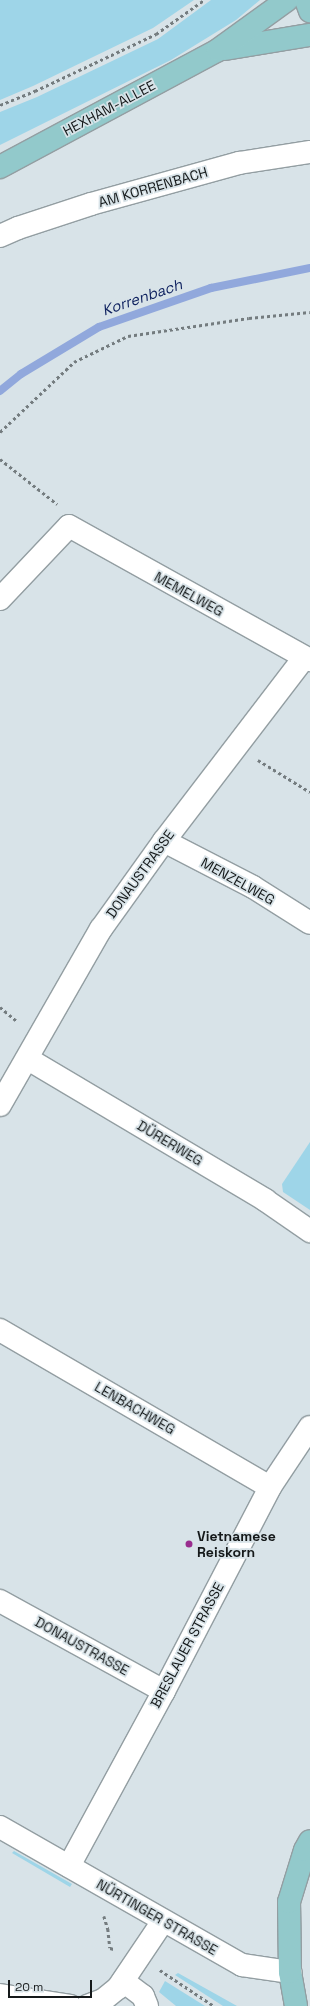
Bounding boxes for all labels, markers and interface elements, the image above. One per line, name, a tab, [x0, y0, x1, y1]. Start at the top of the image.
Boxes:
street label: HEXHAM-ALLEE	[60, 77, 158, 139]
street label: AM KORRENBACH	[96, 163, 210, 211]
water label: Korrenbach	[100, 275, 184, 319]
street label: MEMELWEG	[151, 568, 227, 620]
street label: DONAUSTRASSE	[102, 827, 178, 921]
street label: MENZELWEG	[198, 854, 278, 908]
street label: DÜRERWEG	[134, 1117, 206, 1169]
street label: LENBACHWEG	[92, 1378, 178, 1438]
place label: Vietnamese Reiskorn	[197, 1528, 276, 1560]
marker: Vietnamese Reiskorn	[184, 1539, 194, 1549]
street label: BRESLAUER STRASSE	[147, 1579, 227, 1711]
street label: DONAUSTRASSE	[32, 1613, 132, 1679]
street label: NÜRTINGER STRASSE	[94, 1876, 220, 1958]
scale bar	[10, 1972, 94, 1998]
text: 20 m	[15, 1979, 43, 1995]

